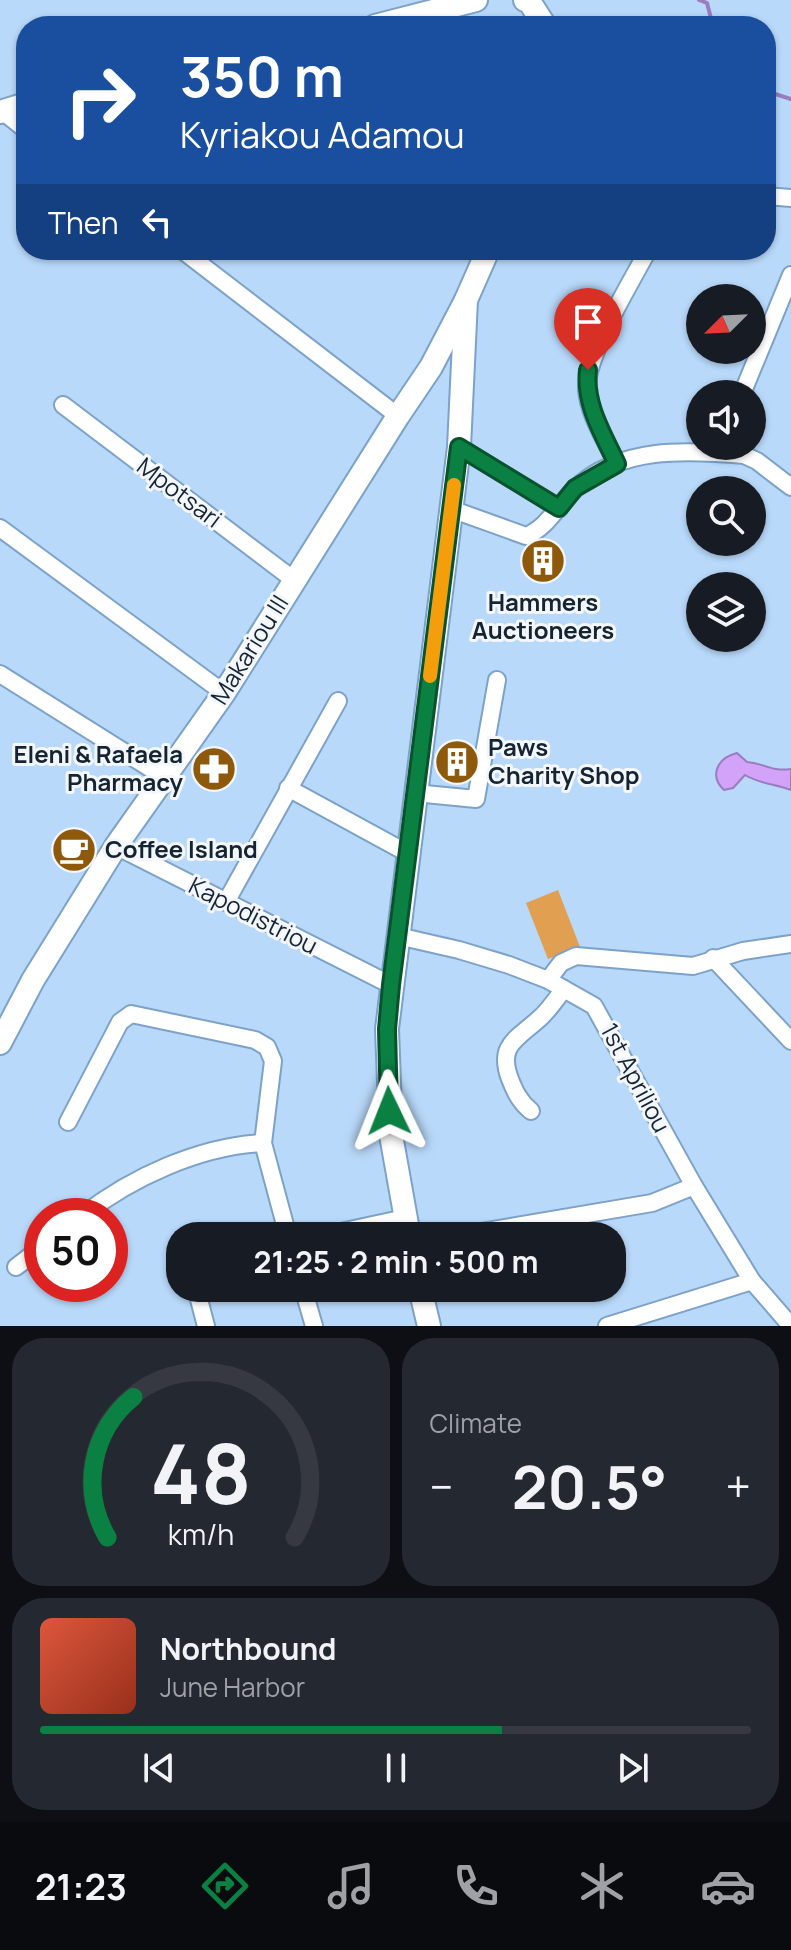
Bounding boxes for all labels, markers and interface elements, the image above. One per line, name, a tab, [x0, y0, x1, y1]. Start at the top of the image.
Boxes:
text: 350 m	[180, 37, 344, 114]
icon: right	[48, 48, 152, 152]
text: Kyriakou Adamou	[180, 110, 465, 159]
icon: left	[135, 200, 179, 244]
text: Then	[48, 202, 119, 243]
north arrow	[686, 284, 766, 364]
map controls	[686, 284, 766, 652]
pin	[554, 288, 622, 370]
icon: arrive	[566, 300, 610, 344]
button: sound	[686, 380, 766, 460]
street label: Mpotsari	[131, 449, 229, 535]
button: search	[686, 476, 766, 556]
building icon: Hammers Auctioneers	[519, 537, 567, 585]
button: layers	[686, 572, 766, 652]
place label: Hammers Auctioneers	[472, 585, 614, 646]
street label: Makariou III	[202, 588, 295, 710]
place label: Paws Charity Shop	[488, 730, 640, 791]
place label: Eleni & Rafaela Pharmacy	[14, 737, 184, 798]
building icon: Paws Charity Shop	[433, 738, 481, 786]
pharmacy icon: Eleni & Rafaela Pharmacy	[190, 745, 238, 793]
cafe icon: Coffee Island	[50, 826, 98, 874]
place label: Coffee Island	[105, 832, 258, 865]
street label: Kapodistriou	[183, 868, 324, 961]
street label: 1st Apriliou	[594, 1017, 679, 1138]
position arrow	[347, 1069, 431, 1153]
speed limit sign: 50	[24, 1198, 128, 1302]
text: 21:25 · 2 min · 500 m	[254, 1241, 538, 1282]
text: Climate	[430, 1405, 522, 1441]
text: 48	[150, 1415, 252, 1529]
text: 20.5°	[512, 1445, 667, 1527]
text: −	[430, 1456, 453, 1516]
text: +	[726, 1456, 751, 1516]
text: km/h	[168, 1515, 234, 1554]
text: Northbound	[160, 1628, 337, 1669]
text: June Harbor	[160, 1669, 305, 1705]
icon: previous	[137, 1746, 181, 1790]
icon: pause	[374, 1746, 418, 1790]
icon: next	[611, 1746, 655, 1790]
icon: directions	[197, 1858, 253, 1914]
icon: music	[323, 1858, 379, 1914]
icon: phone	[448, 1858, 504, 1914]
icon: climate	[574, 1858, 630, 1914]
icon: car	[700, 1858, 756, 1914]
text: 21:23	[35, 1862, 127, 1911]

